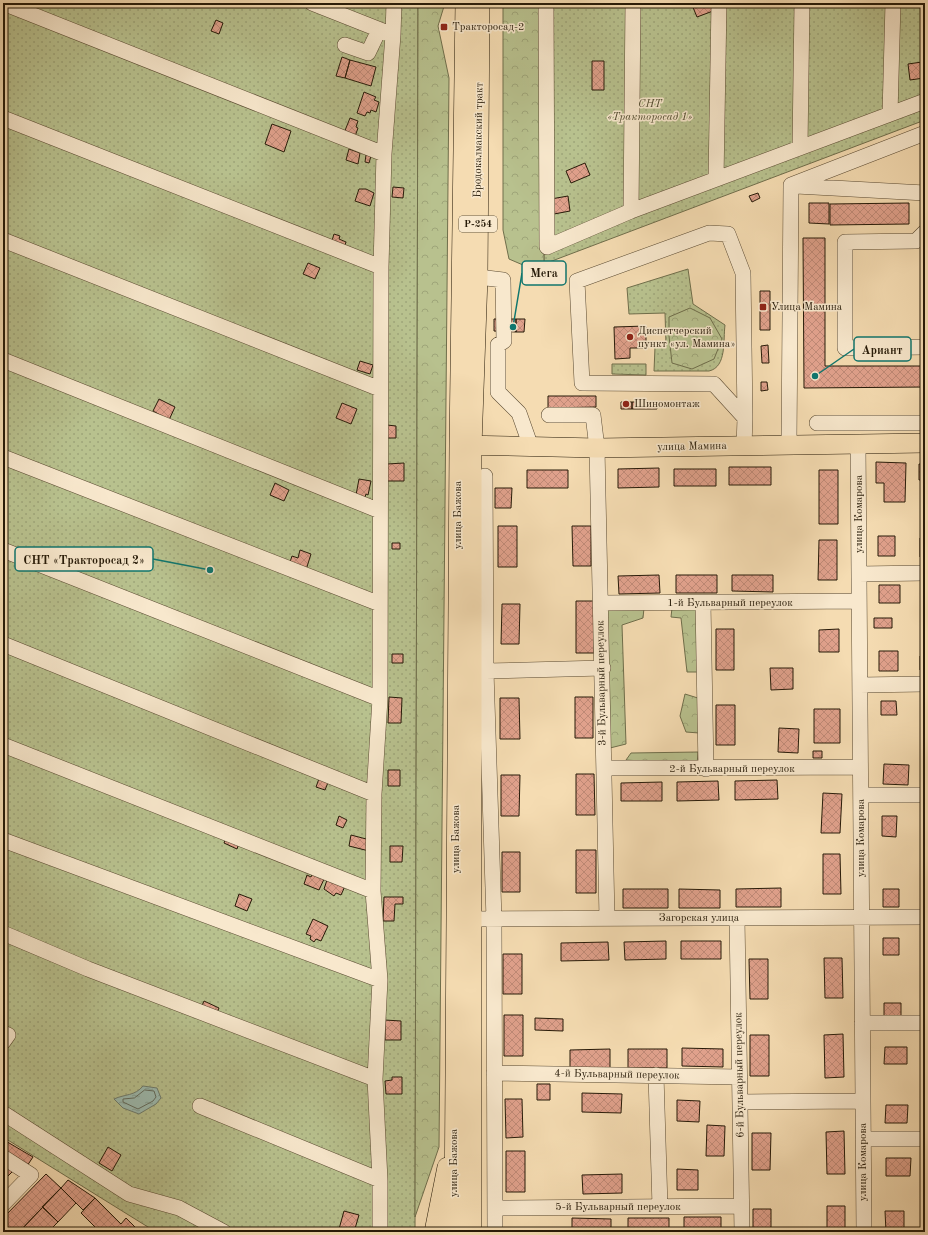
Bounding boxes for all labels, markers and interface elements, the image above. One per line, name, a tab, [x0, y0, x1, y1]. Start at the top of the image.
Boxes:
marker: Тракторосад-2	[439, 22, 449, 32]
place label: Тракторосад-2	[452, 22, 524, 33]
street label: Бродокалмакский тракт	[472, 82, 486, 198]
park label: СНТ «Тракторосад 1»	[608, 99, 693, 123]
road number: Р-254	[459, 216, 497, 232]
callout: Мега	[522, 261, 566, 285]
text: Мега	[530, 268, 558, 280]
marker: Улица Мамина	[758, 302, 768, 312]
place label: Улица Мамина	[771, 302, 843, 313]
place label: Диспетчерский пункт «ул. Мамина»	[638, 326, 736, 350]
marker: Диспетчерский пункт «ул. Мамина»	[625, 332, 635, 342]
callout: Ариант	[854, 337, 911, 361]
text: Ариант	[861, 345, 903, 357]
marker: Шиномонтаж	[621, 399, 631, 409]
place label: Шиномонтаж	[634, 399, 700, 410]
street label: улица Мамина	[657, 441, 727, 453]
street label: улица Комарова	[854, 474, 865, 553]
street label: улица Бажова	[453, 480, 464, 549]
callout: СНТ «Тракторосад 2»	[15, 547, 153, 571]
text: СНТ «Тракторосад 2»	[23, 555, 145, 567]
street label: 1-й Бульварный переулок	[667, 598, 793, 609]
street label: 3-й Бульварный переулок	[595, 620, 609, 746]
street label: 2-й Бульварный переулок	[669, 764, 795, 775]
street label: улица Комарова	[856, 798, 867, 877]
street label: улица Бажова	[451, 804, 462, 873]
street label: Загорская улица	[659, 913, 740, 924]
street label: 6-й Бульварный переулок	[733, 1012, 747, 1138]
street label: 4-й Бульварный переулок	[554, 1068, 680, 1082]
street label: улица Комарова	[858, 1122, 869, 1201]
street label: улица Бажова	[449, 1128, 460, 1197]
street label: 5-й Бульварный переулок	[555, 1202, 681, 1213]

